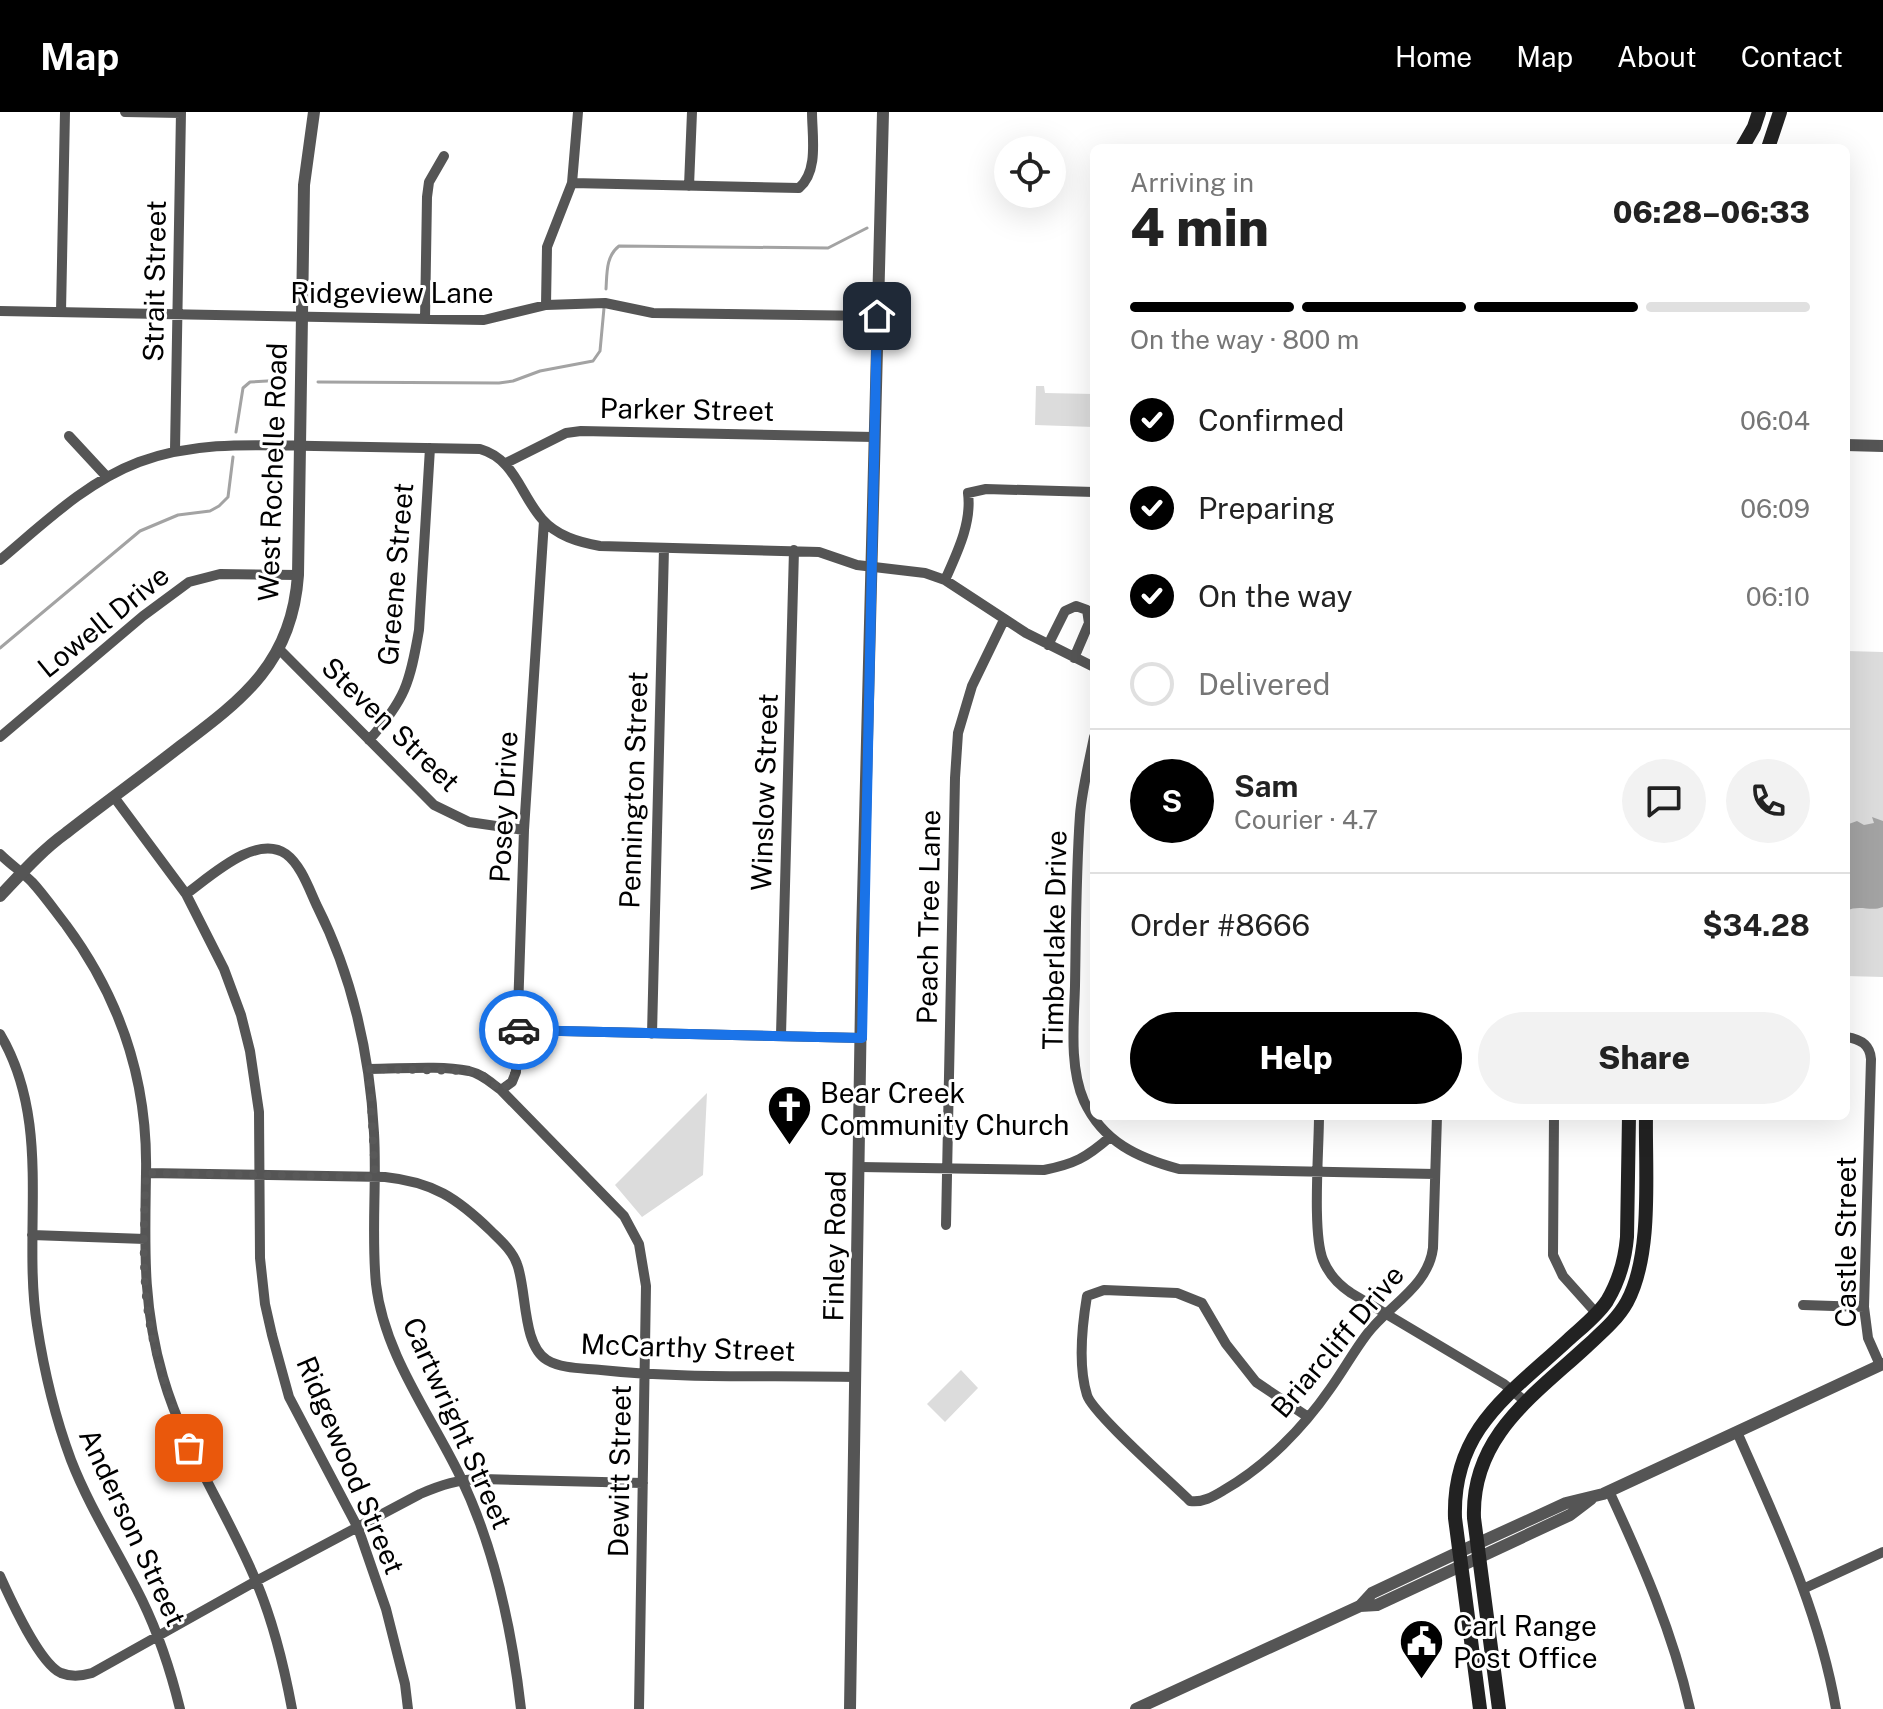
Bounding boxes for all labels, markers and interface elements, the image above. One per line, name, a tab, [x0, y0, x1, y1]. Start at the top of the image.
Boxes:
text: Map	[40, 34, 119, 79]
text: Home	[1395, 40, 1472, 73]
text: Map	[1516, 40, 1573, 73]
text: About	[1617, 40, 1697, 73]
text: Contact	[1741, 40, 1843, 73]
map controls	[994, 136, 1066, 208]
button: locate	[994, 136, 1066, 208]
text: Arriving in	[1130, 167, 1254, 198]
text: 06:28–06:33	[1613, 194, 1810, 230]
text: 4 min	[1130, 197, 1269, 258]
street label: Strait Street	[136, 200, 172, 362]
street label: Ridgeview Lane	[290, 276, 494, 309]
pin	[843, 282, 911, 350]
icon: home	[855, 294, 899, 338]
text: On the way · 800 m	[1130, 324, 1359, 355]
street label: West Rochelle Road	[251, 342, 293, 602]
street label: Parker Street	[599, 391, 775, 427]
icon: check	[1130, 398, 1174, 442]
text: Confirmed	[1198, 402, 1344, 438]
text: 06:04	[1740, 405, 1810, 436]
street label: Greene Street	[371, 481, 419, 667]
icon: check	[1130, 486, 1174, 530]
text: Preparing	[1198, 490, 1335, 526]
text: 06:09	[1740, 493, 1810, 524]
street label: Lowell Drive	[31, 558, 175, 684]
icon: check	[1130, 574, 1174, 618]
text: On the way	[1198, 578, 1352, 614]
text: 06:10	[1746, 581, 1810, 612]
street label: Steven Street	[315, 650, 467, 798]
text: Delivered	[1198, 666, 1330, 702]
street label: Pennington Street	[612, 671, 654, 909]
street label: Winslow Street	[744, 693, 784, 891]
street label: Posey Drive	[483, 730, 523, 884]
button: chat	[1622, 759, 1706, 843]
button: phone	[1726, 759, 1810, 843]
text: Sam	[1234, 768, 1298, 804]
text: S	[1162, 783, 1182, 819]
text: Courier · 4.7	[1234, 804, 1378, 835]
street label: Peach Tree Lane	[910, 809, 946, 1025]
street label: Timberlake Drive	[1036, 830, 1072, 1050]
text: Order #8666	[1130, 907, 1310, 943]
text: $34.28	[1702, 907, 1810, 943]
courier	[479, 990, 559, 1070]
icon: car	[497, 1008, 541, 1052]
button: Help	[1130, 1012, 1462, 1104]
button: Share	[1478, 1012, 1810, 1104]
place label: Bear Creek Community Church	[820, 1076, 1069, 1141]
church icon: Bear Creek Community Church	[765, 1084, 813, 1147]
street label: Castle Street	[1829, 1156, 1862, 1328]
street label: Finley Road	[816, 1170, 852, 1322]
street label: Briarcliff Drive	[1264, 1258, 1410, 1424]
street label: Cartwright Street	[397, 1312, 519, 1534]
street label: McCarthy Street	[580, 1327, 796, 1367]
street label: Ridgewood Street	[290, 1351, 412, 1579]
street label: Dewitt Street	[601, 1384, 637, 1558]
pin	[155, 1414, 223, 1482]
street label: Anderson Street	[73, 1423, 193, 1631]
icon: bag	[167, 1426, 211, 1470]
place label: Carl Range Post Office	[1453, 1609, 1598, 1674]
public building icon: Carl Range Post Office	[1398, 1617, 1446, 1680]

